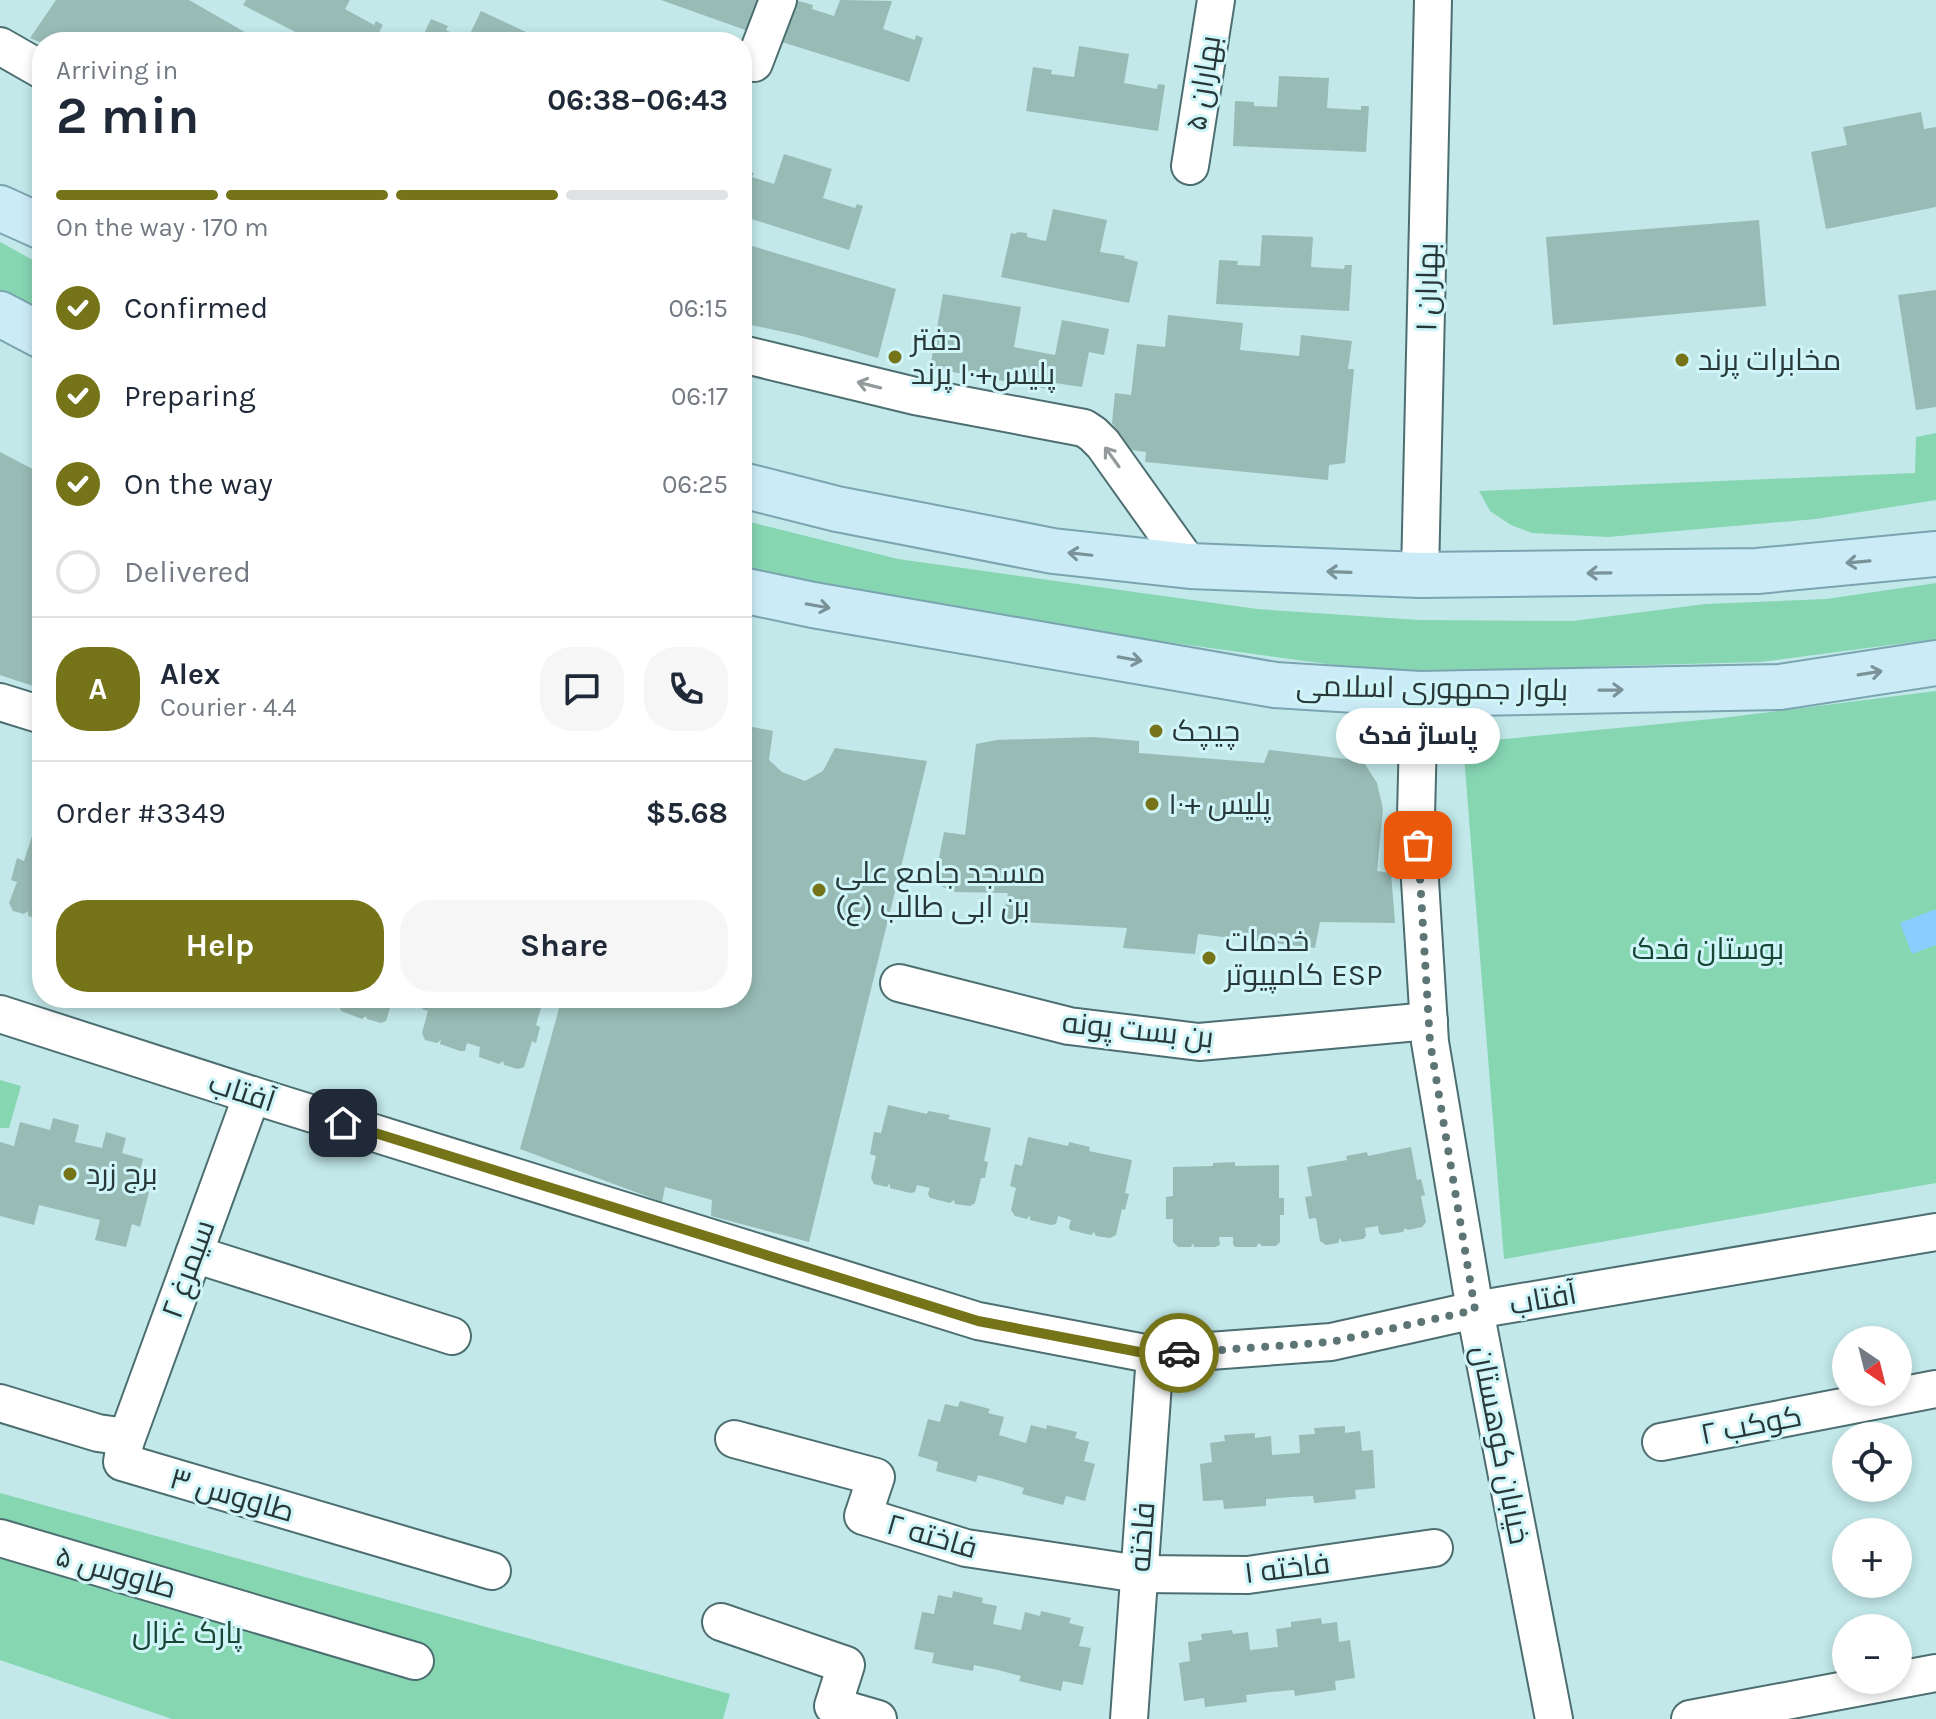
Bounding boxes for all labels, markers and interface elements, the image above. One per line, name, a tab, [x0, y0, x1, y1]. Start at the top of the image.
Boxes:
street label: بهاران ۵	[1178, 33, 1228, 133]
text: Arriving in	[56, 55, 178, 86]
text: 06:38–06:43	[547, 82, 728, 118]
text: 2 min	[56, 85, 199, 146]
text: On the way · 170 m	[56, 212, 269, 243]
street label: بهاران ۱	[1408, 242, 1446, 332]
icon: check	[56, 286, 100, 330]
text: Confirmed	[124, 290, 268, 326]
text: 06:15	[668, 293, 728, 324]
place label: دفتر پلیس+۱۰ پرند	[909, 322, 1055, 393]
place label: مخابرات پرند	[1698, 342, 1841, 379]
marker: دفتر پلیس+۱۰ پرند	[886, 348, 904, 366]
marker: مخابرات پرند	[1673, 351, 1691, 369]
icon: check	[56, 374, 100, 418]
one-way arrow	[857, 377, 882, 392]
text: Preparing	[124, 378, 256, 414]
text: 06:17	[671, 381, 728, 412]
one-way arrow	[1104, 446, 1120, 468]
icon: check	[56, 462, 100, 506]
text: On the way	[124, 466, 273, 502]
text: 06:25	[662, 469, 728, 500]
one-way arrow	[1067, 546, 1094, 561]
text: Delivered	[124, 554, 251, 590]
one-way arrow	[1845, 554, 1872, 569]
one-way arrow	[1326, 564, 1353, 579]
one-way arrow	[1586, 565, 1613, 581]
one-way arrow	[805, 600, 831, 615]
button: chat	[540, 647, 624, 731]
button: phone	[644, 647, 728, 731]
one-way arrow	[1117, 653, 1142, 668]
text: Alex	[160, 656, 220, 692]
one-way arrow	[1857, 665, 1882, 680]
street label: بلوار جمهوری اسلامی	[1296, 668, 1568, 708]
text: A	[89, 671, 107, 707]
one-way arrow	[1597, 682, 1624, 698]
text: Courier · 4.4	[160, 692, 296, 723]
callout: پاساژ فدک	[1336, 709, 1500, 765]
place label: چیچک	[1172, 713, 1240, 750]
text: پاساژ فدک	[1359, 720, 1477, 751]
marker: چیچک	[1147, 722, 1165, 740]
place label: پلیس +۱۰	[1168, 786, 1271, 823]
text: Order #3349	[56, 795, 226, 831]
text: $5.68	[646, 795, 728, 831]
marker: پلیس +۱۰	[1143, 795, 1161, 813]
pin	[1384, 811, 1452, 879]
icon: bag	[1396, 823, 1440, 867]
place label: مسجد جامع علی بن ابی طالب (ع)	[835, 855, 1046, 927]
marker: مسجد جامع علی بن ابی طالب (ع)	[810, 881, 828, 899]
button: Help	[56, 900, 384, 992]
button: Share	[400, 900, 728, 992]
place label: خدمات کامپیوتر ESP	[1223, 923, 1383, 994]
park label: بوستان فدک	[1632, 931, 1784, 967]
marker: خدمات کامپیوتر ESP	[1200, 949, 1218, 967]
street label: بن بست پونه	[1060, 1004, 1216, 1057]
street label: آفتاب	[204, 1064, 280, 1120]
pin	[309, 1089, 377, 1157]
icon: home	[321, 1101, 365, 1145]
place label: برج زرد	[86, 1156, 158, 1194]
marker: برج زرد	[61, 1165, 79, 1183]
street label: سیمرغ ۲	[154, 1215, 224, 1324]
street label: آفتاب	[1507, 1275, 1579, 1323]
courier	[1139, 1313, 1219, 1393]
north arrow	[1832, 1326, 1912, 1406]
map controls	[1832, 1326, 1912, 1694]
icon: car	[1157, 1331, 1201, 1375]
street label: خیابان کوهستان	[1464, 1343, 1538, 1547]
street label: کوکب ۲	[1697, 1398, 1805, 1452]
button: locate	[1832, 1422, 1912, 1502]
street label: طاووس ۳	[166, 1460, 298, 1530]
street label: فاخته	[1122, 1501, 1162, 1573]
street label: فاخته ۲	[882, 1506, 982, 1566]
button: +	[1832, 1518, 1912, 1598]
street label: طاووس ۵	[52, 1538, 180, 1606]
street label: فاخته ۱	[1242, 1545, 1332, 1591]
button: −	[1832, 1614, 1912, 1694]
park label: پارک غزال	[132, 1615, 242, 1652]

